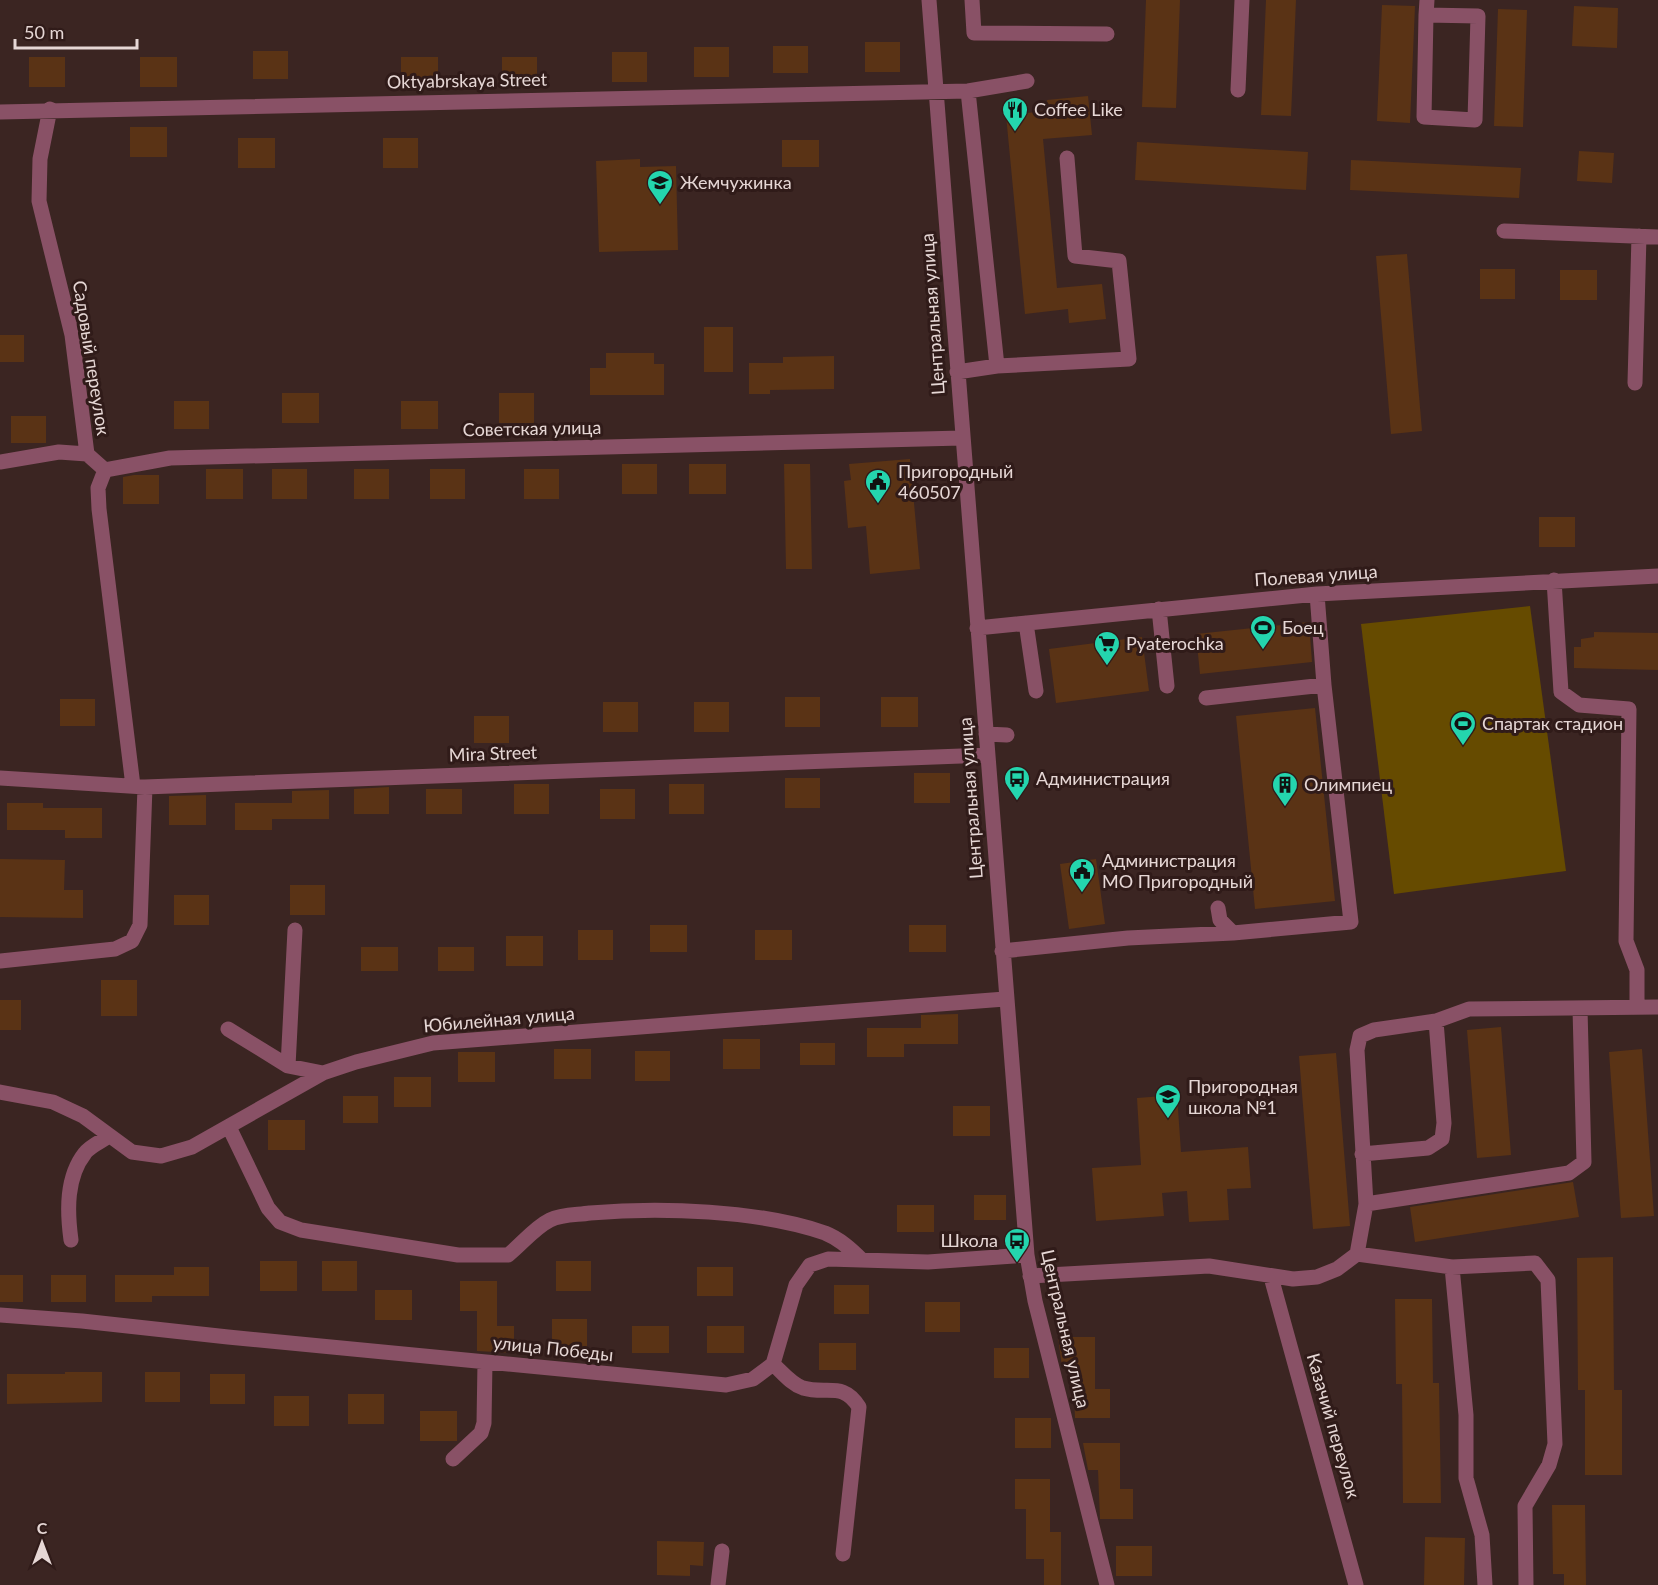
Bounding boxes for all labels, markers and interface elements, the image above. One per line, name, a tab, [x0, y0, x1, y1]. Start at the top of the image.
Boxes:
scale bar	[15, 12, 136, 50]
text: 50 m	[24, 21, 64, 43]
street label: Oktyabrskaya Street	[387, 68, 548, 92]
restaurant icon: Coffee Like	[1000, 95, 1030, 133]
place label: Coffee Like	[1034, 98, 1123, 120]
school or university icon: Жемчужинка	[645, 168, 675, 206]
place label: Жемчужинка	[680, 171, 792, 193]
street label: Центральная улица	[915, 232, 949, 396]
street label: Садовый переулок	[69, 279, 115, 438]
street label: Советская улица	[463, 416, 601, 440]
place label: Пригородный 460507	[898, 460, 1013, 503]
public building icon: Пригородный 460507	[863, 467, 893, 505]
street label: Полевая улица	[1254, 560, 1378, 590]
sports icon: Боец	[1248, 613, 1278, 651]
place label: Боец	[1282, 616, 1324, 638]
supermarket icon: Pyaterochka	[1092, 629, 1122, 667]
place label: Pyaterochka	[1126, 632, 1224, 654]
sports icon: Спартак стадион	[1448, 709, 1478, 747]
place label: Спартак стадион	[1482, 712, 1623, 734]
street label: Центральная улица	[953, 716, 987, 880]
street label: Mira Street	[448, 740, 538, 766]
bus stop icon: Администрация	[1002, 764, 1032, 802]
place label: Администрация	[1036, 767, 1170, 789]
building icon: Олимпиец	[1270, 770, 1300, 808]
place label: Олимпиец	[1304, 773, 1392, 795]
place label: Администрация МО Пригородный	[1102, 849, 1253, 892]
public building icon: Администрация МО Пригородный	[1067, 856, 1097, 894]
street label: Юбилейная улица	[422, 1001, 575, 1037]
place label: Пригородная школа №1	[1188, 1075, 1298, 1118]
school or university icon: Пригородная школа №1	[1153, 1082, 1183, 1120]
bus stop icon: Школа	[1002, 1226, 1032, 1264]
place label: Школа	[940, 1229, 998, 1251]
street label: Центральная улица	[1037, 1247, 1095, 1410]
street label: улица Победы	[492, 1331, 614, 1365]
street label: Казачий переулок	[1303, 1351, 1365, 1502]
north arrow	[12, 1513, 72, 1573]
text: С	[37, 1518, 48, 1537]

